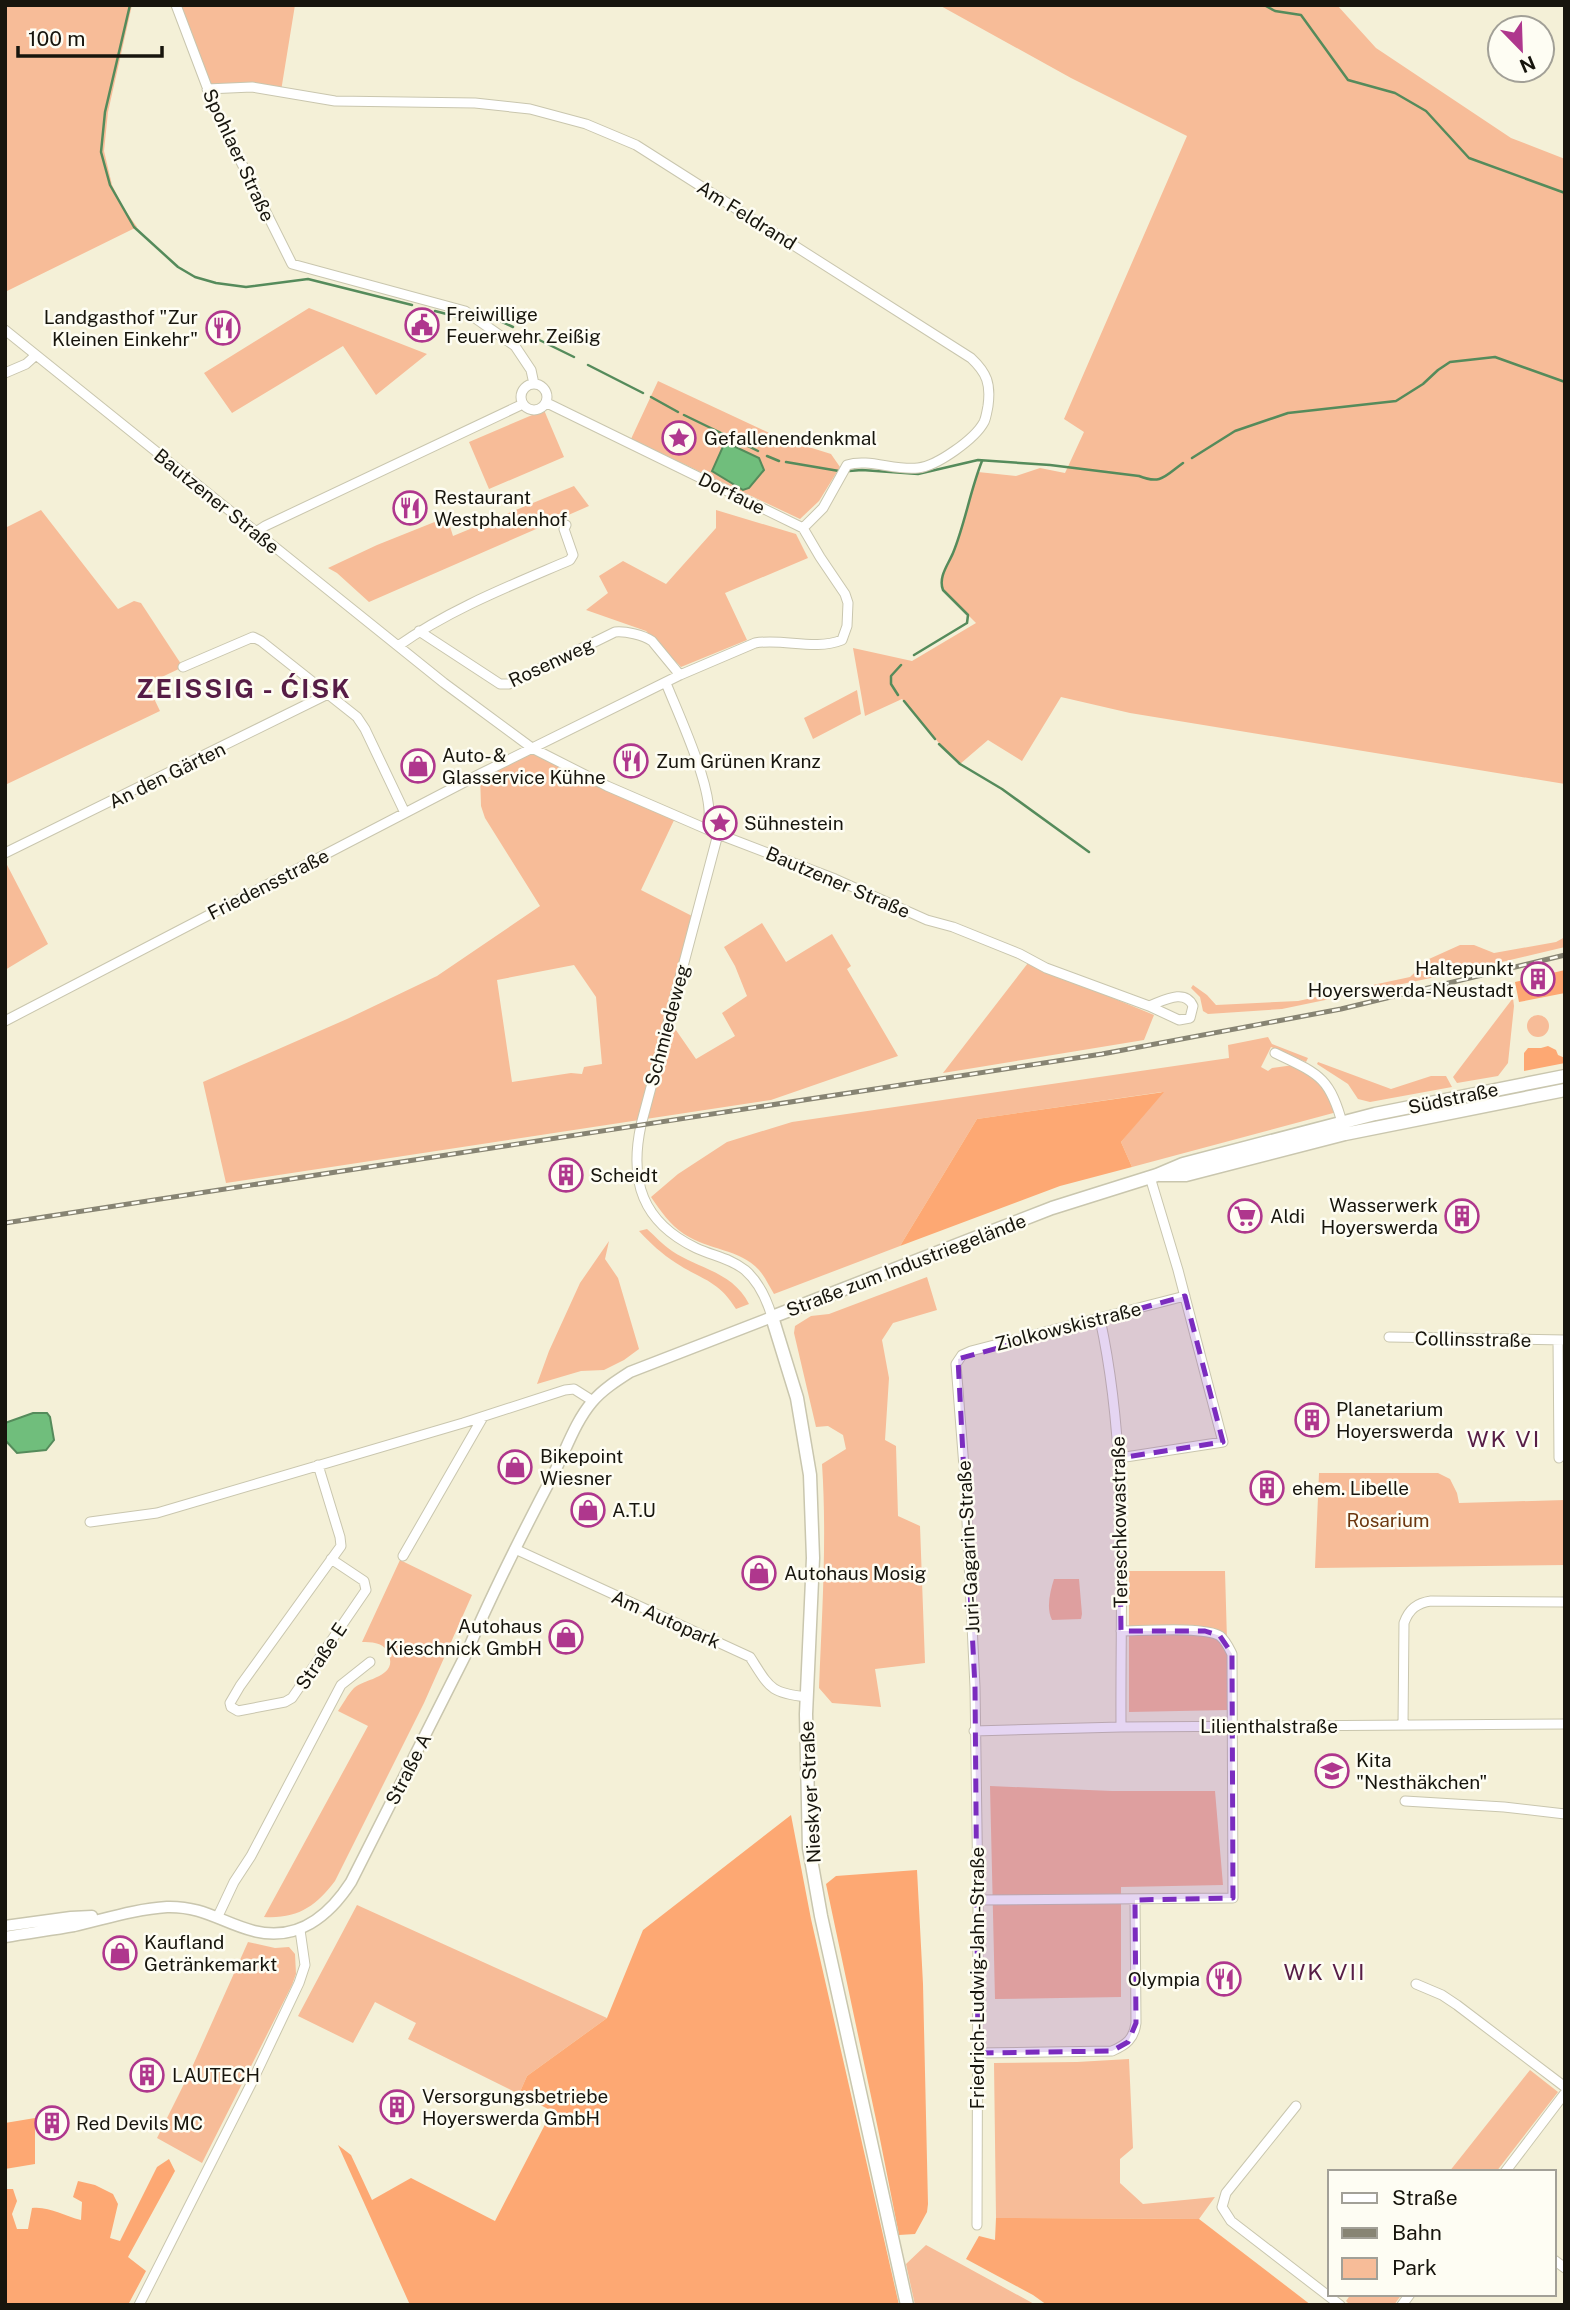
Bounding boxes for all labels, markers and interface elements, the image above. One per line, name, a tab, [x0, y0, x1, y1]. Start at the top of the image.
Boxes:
scale bar	[18, 14, 161, 58]
north arrow	[1486, 14, 1556, 84]
text: 100 m	[28, 26, 85, 51]
text: N	[1517, 52, 1539, 78]
street label: Spohlaer Straße	[199, 85, 279, 225]
street label: Am Feldrand	[693, 176, 801, 254]
place label: Freiwillige Feuerwehr Zeißig	[446, 303, 601, 347]
place label: Landgasthof "Zur Kleinen Einkehr"	[44, 306, 198, 350]
public building icon: Freiwillige Feuerwehr Zeißig	[403, 306, 441, 344]
restaurant icon: Landgasthof "Zur Kleinen Einkehr"	[204, 309, 242, 347]
place icon: Gefallenendenkmal	[660, 419, 698, 457]
place label: Gefallenendenkmal	[704, 427, 877, 449]
street label: Bautzener Straße	[150, 444, 284, 558]
street label: Dorfaue	[695, 467, 769, 519]
place label: Restaurant Westphalenhof	[434, 486, 567, 530]
restaurant icon: Restaurant Westphalenhof	[391, 489, 429, 527]
street label: Rosenweg	[505, 633, 597, 691]
district label: ZEISSIG - ĆISK	[136, 673, 352, 704]
street label: An den Gärten	[105, 737, 229, 813]
restaurant icon: Zum Grünen Kranz	[612, 742, 650, 780]
place label: Auto- & Glasservice Kühne	[442, 744, 606, 788]
shop icon: Auto- & Glasservice Kühne	[399, 747, 437, 785]
place label: Zum Grünen Kranz	[656, 750, 821, 772]
place icon: Sühnestein	[701, 804, 739, 842]
place label: Sühnestein	[744, 812, 844, 834]
street label: Bautzener Straße	[763, 842, 913, 922]
street label: Friedensstraße	[204, 844, 332, 924]
place label: Haltepunkt Hoyerswerda-Neustadt	[1308, 957, 1514, 1001]
building icon: Haltepunkt Hoyerswerda-Neustadt	[1519, 960, 1557, 998]
street label: Schmiedeweg	[640, 962, 694, 1088]
street label: Südstraße	[1406, 1078, 1500, 1118]
building icon: Scheidt	[547, 1156, 585, 1194]
place label: Scheidt	[590, 1164, 658, 1186]
place label: Wasserwerk Hoyerswerda	[1321, 1194, 1438, 1238]
supermarket icon: Aldi	[1226, 1197, 1264, 1235]
building icon: Wasserwerk Hoyerswerda	[1443, 1197, 1481, 1235]
place label: Aldi	[1270, 1205, 1305, 1227]
street label: Straße zum Industriegelände	[783, 1209, 1029, 1321]
street label: Ziolkowskistraße	[993, 1297, 1143, 1355]
street label: Collinsstraße	[1415, 1327, 1531, 1351]
place label: Planetarium Hoyerswerda	[1336, 1398, 1453, 1442]
building icon: Planetarium Hoyerswerda	[1293, 1401, 1331, 1439]
district label: WK VI	[1467, 1425, 1541, 1452]
street label: Tereschkowastraße	[1107, 1436, 1131, 1608]
place label: Bikepoint Wiesner	[540, 1445, 623, 1489]
shop icon: Bikepoint Wiesner	[496, 1448, 534, 1486]
street label: Juri-Gagarin-Straße	[952, 1460, 984, 1634]
building icon: ehem. Libelle	[1248, 1469, 1286, 1507]
place label: ehem. Libelle	[1292, 1477, 1409, 1499]
shop icon: A.T.U	[569, 1491, 607, 1529]
place label: A.T.U	[612, 1499, 656, 1521]
park label: Rosarium	[1346, 1509, 1430, 1531]
shop icon: Autohaus Mosig	[740, 1554, 778, 1592]
place label: Autohaus Mosig	[784, 1562, 927, 1584]
street label: Am Autopark	[608, 1585, 724, 1653]
place label: Autohaus Kieschnick GmbH	[386, 1615, 542, 1659]
shop icon: Autohaus Kieschnick GmbH	[547, 1618, 585, 1656]
street label: Straße E	[291, 1619, 351, 1693]
street label: Lilienthalstraße	[1200, 1715, 1338, 1737]
street label: Nieskyer Straße	[795, 1720, 825, 1864]
street label: Straße A	[381, 1730, 435, 1808]
place label: Kita "Nesthäkchen"	[1356, 1749, 1487, 1793]
school or university icon: Kita "Nesthäkchen"	[1313, 1752, 1351, 1790]
street label: Friedrich-Ludwig-Jahn-Straße	[966, 1847, 988, 2109]
place label: Kaufland Getränkemarkt	[144, 1931, 277, 1975]
shop icon: Kaufland Getränkemarkt	[101, 1934, 139, 1972]
district label: WK VII	[1283, 1958, 1367, 1985]
restaurant icon: Olympia	[1205, 1960, 1243, 1998]
place label: Olympia	[1128, 1968, 1200, 1990]
building icon: LAUTECH	[128, 2056, 166, 2094]
place label: LAUTECH	[172, 2064, 260, 2086]
place label: Versorgungsbetriebe Hoyerswerda GmbH	[422, 2085, 608, 2129]
building icon: Versorgungsbetriebe Hoyerswerda GmbH	[378, 2088, 416, 2126]
building icon: Red Devils MC	[33, 2104, 71, 2142]
place label: Red Devils MC	[76, 2112, 203, 2134]
legend	[1328, 2170, 1556, 2296]
text: Straße	[1392, 2185, 1458, 2210]
text: Bahn	[1392, 2220, 1442, 2245]
text: Park	[1392, 2255, 1437, 2280]

